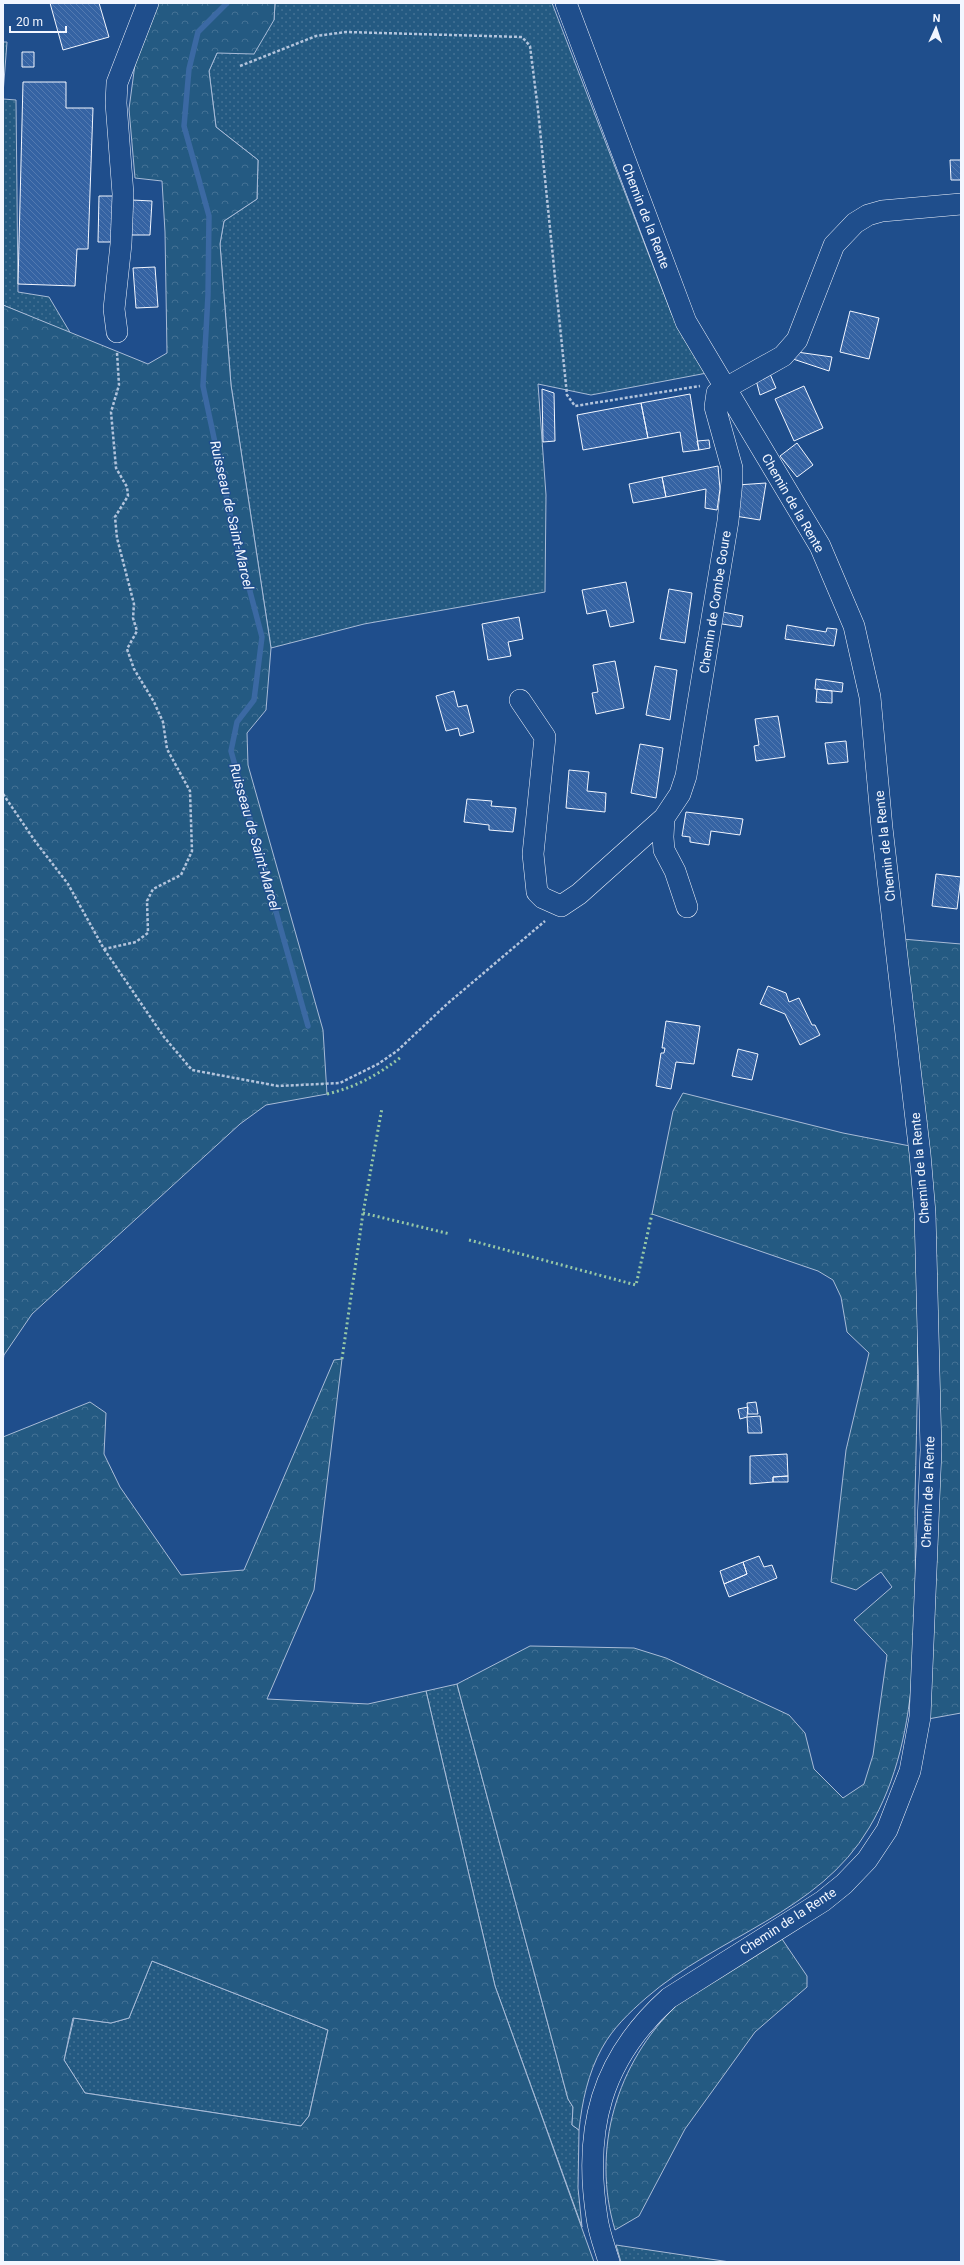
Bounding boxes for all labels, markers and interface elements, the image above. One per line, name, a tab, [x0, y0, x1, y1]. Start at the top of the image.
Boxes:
scale bar	[10, 8, 66, 34]
north arrow	[916, 8, 956, 48]
text: N	[932, 12, 941, 25]
text: 20 m	[16, 15, 43, 29]
street label: Chemin de la Rente	[619, 161, 673, 271]
water label: Ruisseau de Saint-Marcel	[207, 439, 257, 592]
street label: Chemin de la Rente	[759, 451, 827, 555]
street label: Chemin de Combe Goure	[696, 529, 734, 674]
water label: Ruisseau de Saint-Marcel	[226, 761, 284, 913]
street label: Chemin de la Rente	[872, 790, 898, 902]
street label: Chemin de la Rente	[908, 1112, 932, 1224]
street label: Chemin de la Rente	[919, 1436, 937, 1548]
street label: Chemin de la Rente	[737, 1884, 839, 1958]

